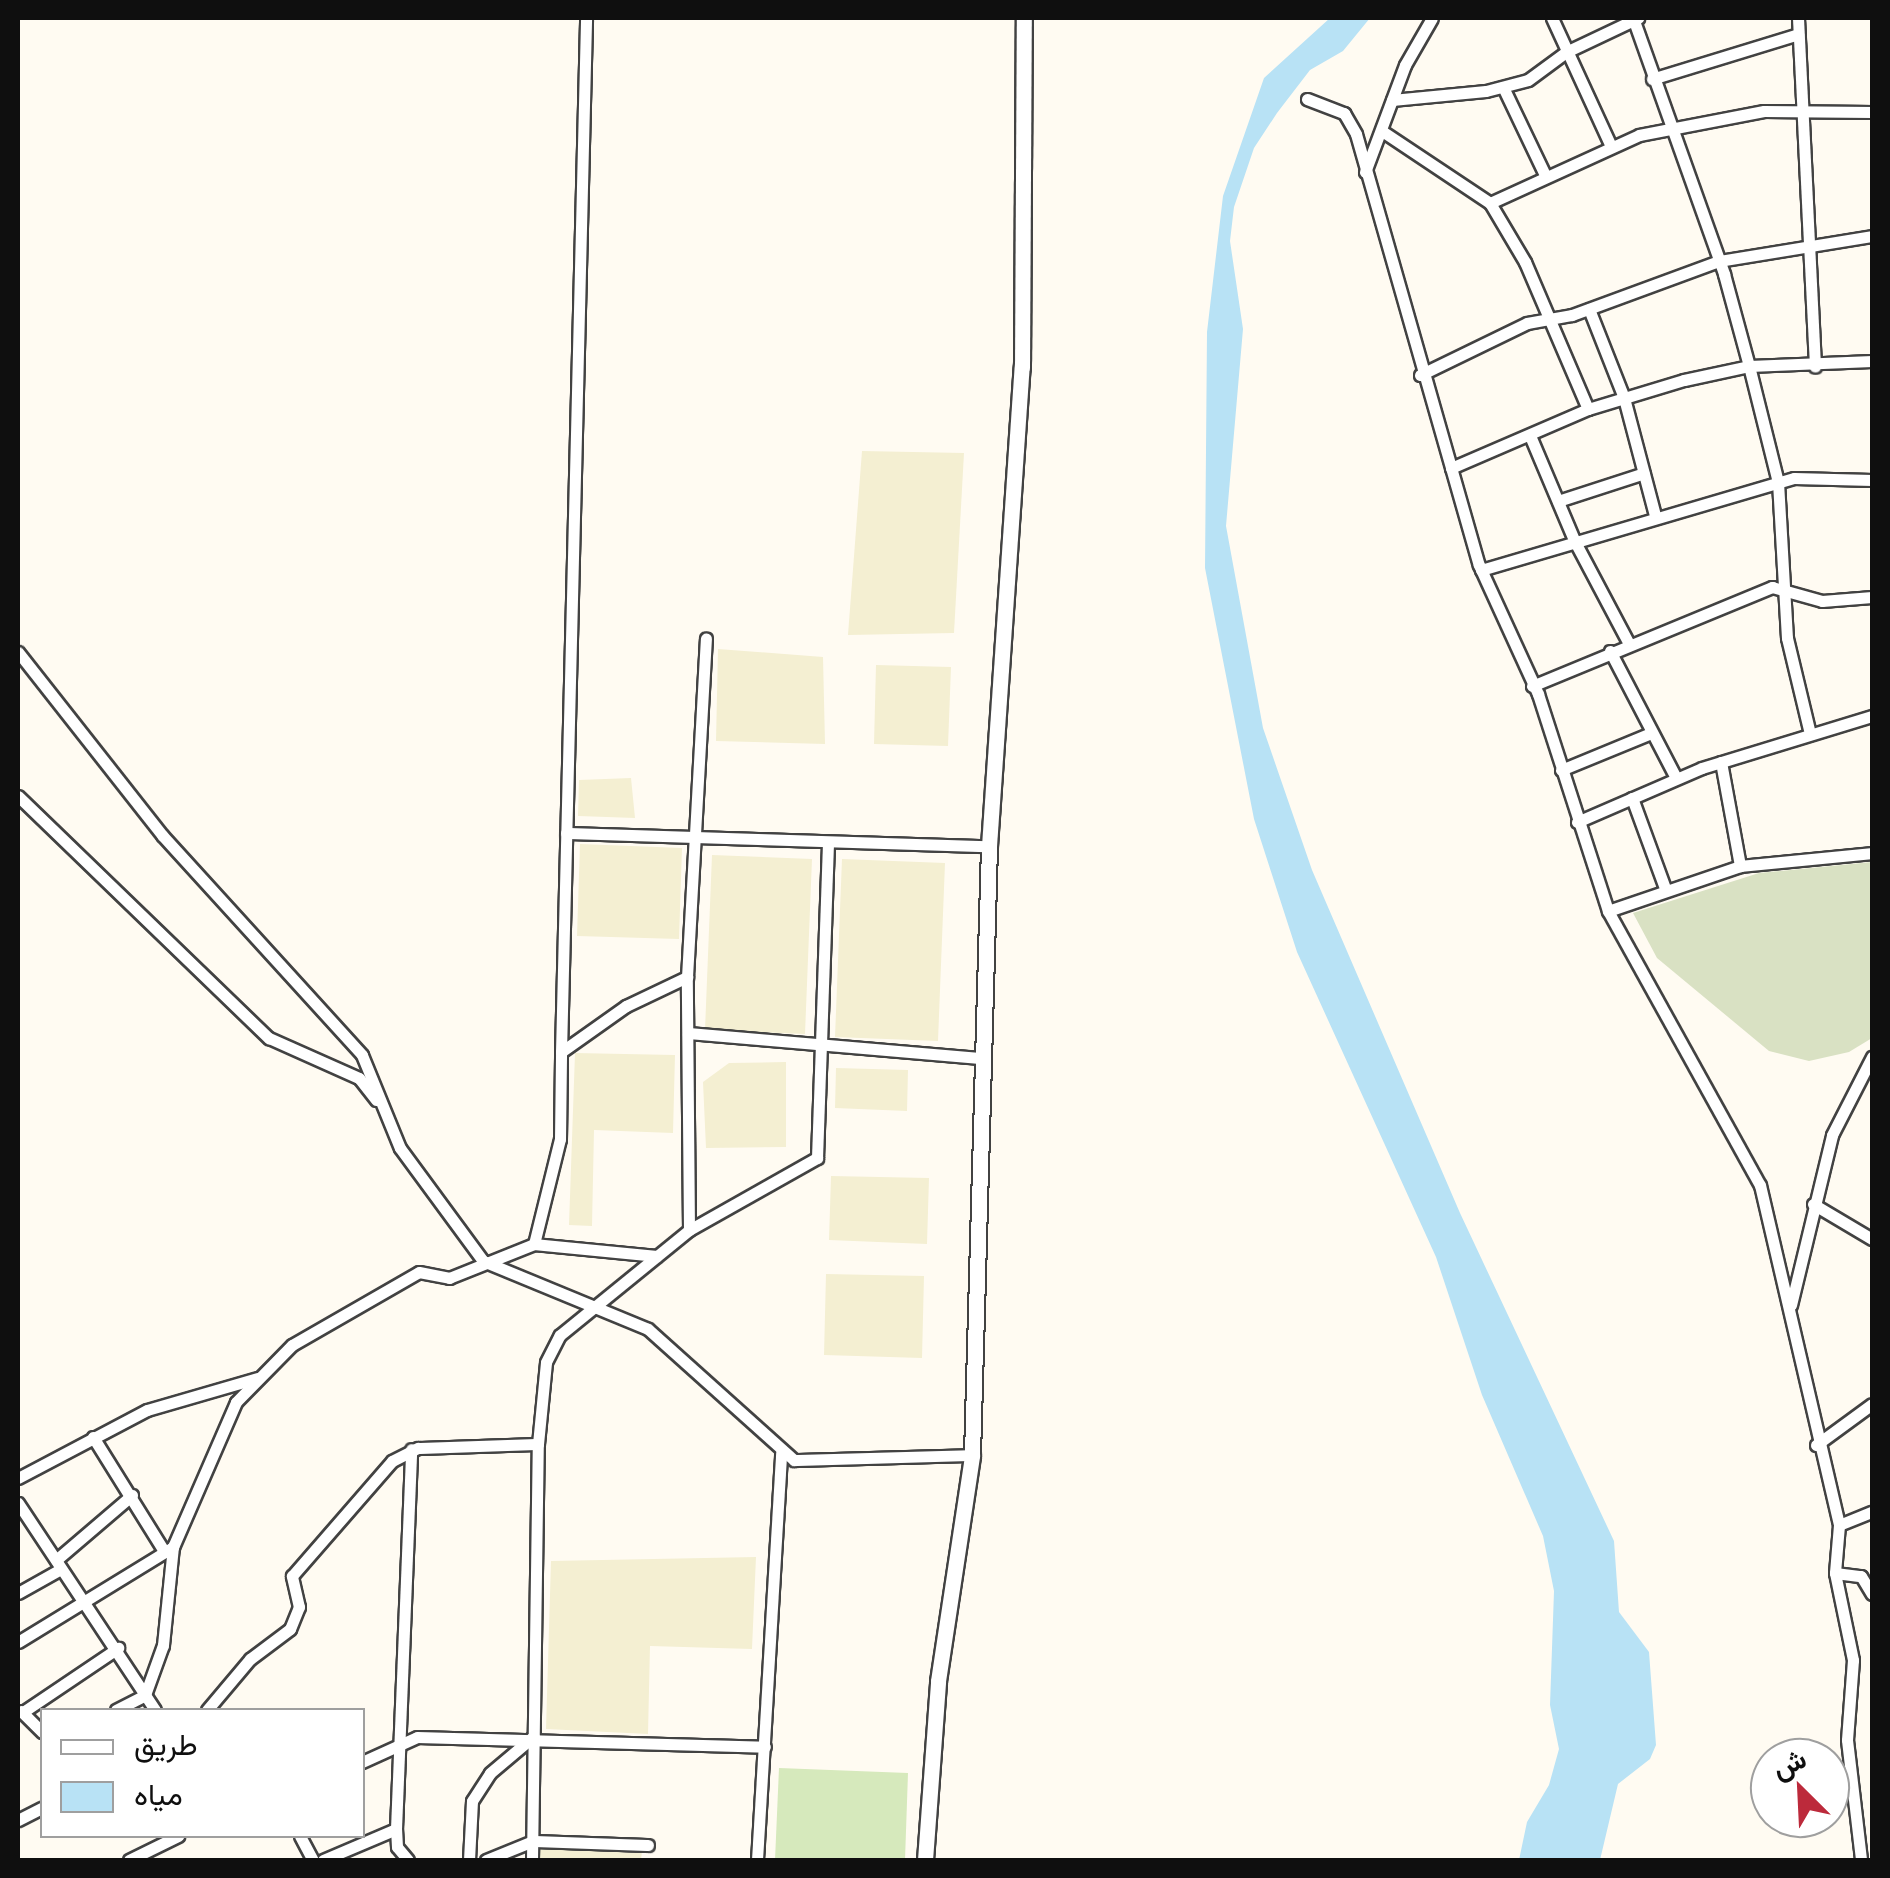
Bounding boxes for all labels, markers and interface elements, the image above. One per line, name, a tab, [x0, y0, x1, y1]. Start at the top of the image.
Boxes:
legend	[40, 1708, 365, 1838]
text: طريق	[134, 1723, 198, 1764]
north arrow	[1750, 1738, 1850, 1838]
text: ش	[1766, 1738, 1812, 1787]
text: مياه	[134, 1773, 183, 1814]

